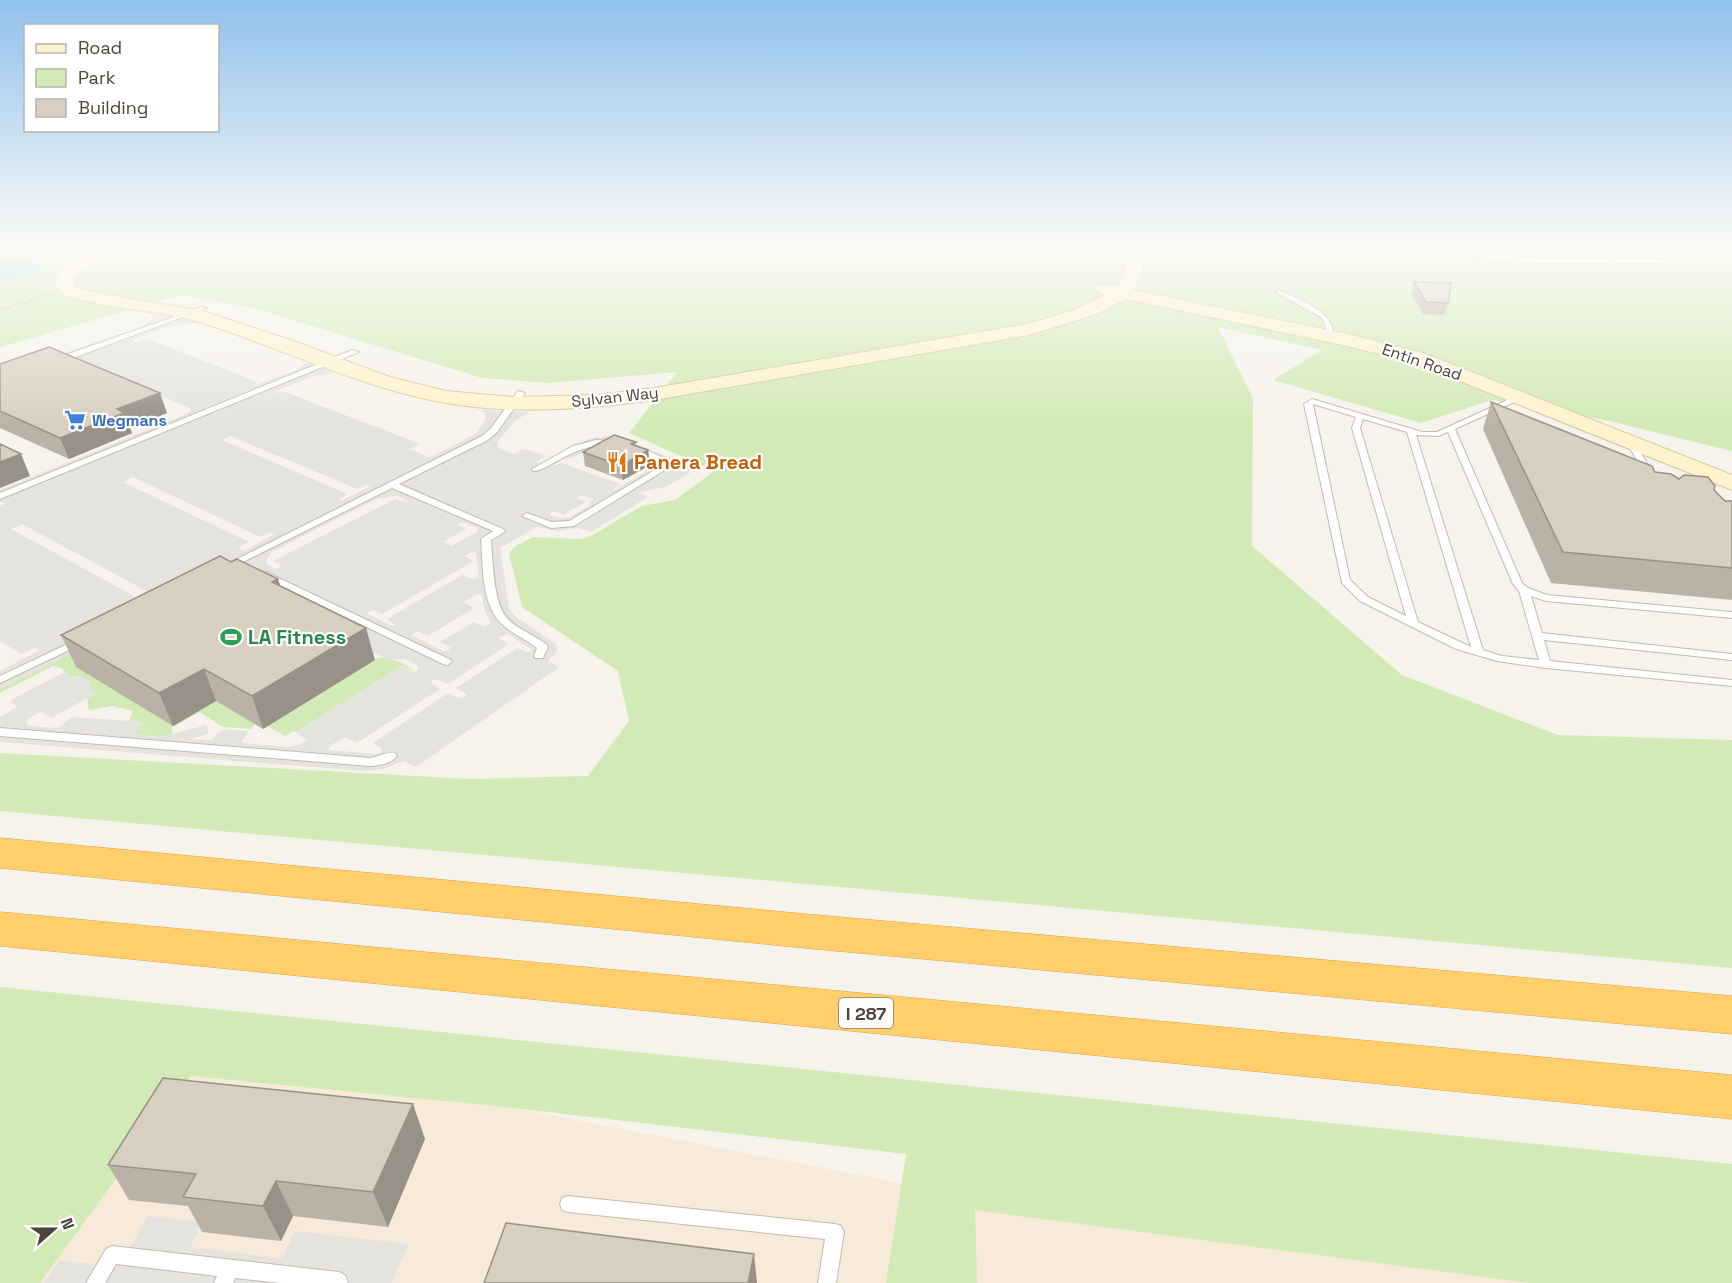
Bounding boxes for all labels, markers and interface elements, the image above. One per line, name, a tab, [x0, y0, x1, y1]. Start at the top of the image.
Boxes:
legend	[24, 24, 219, 132]
text: Road	[78, 36, 122, 59]
text: Park	[78, 66, 116, 89]
text: Building	[78, 96, 148, 119]
street label: Entin Road	[1379, 339, 1465, 385]
street label: Sylvan Way	[570, 382, 660, 412]
supermarket icon: Wegmans	[63, 408, 87, 432]
place label: Wegmans	[92, 410, 167, 431]
place label: Panera Bread	[634, 449, 762, 475]
restaurant icon: Panera Bread	[605, 450, 629, 474]
place label: LA Fitness	[248, 624, 346, 650]
sports icon: LA Fitness	[219, 625, 243, 649]
road number: I 287	[839, 998, 893, 1028]
north arrow	[24, 1199, 84, 1259]
text: N	[56, 1215, 79, 1233]

